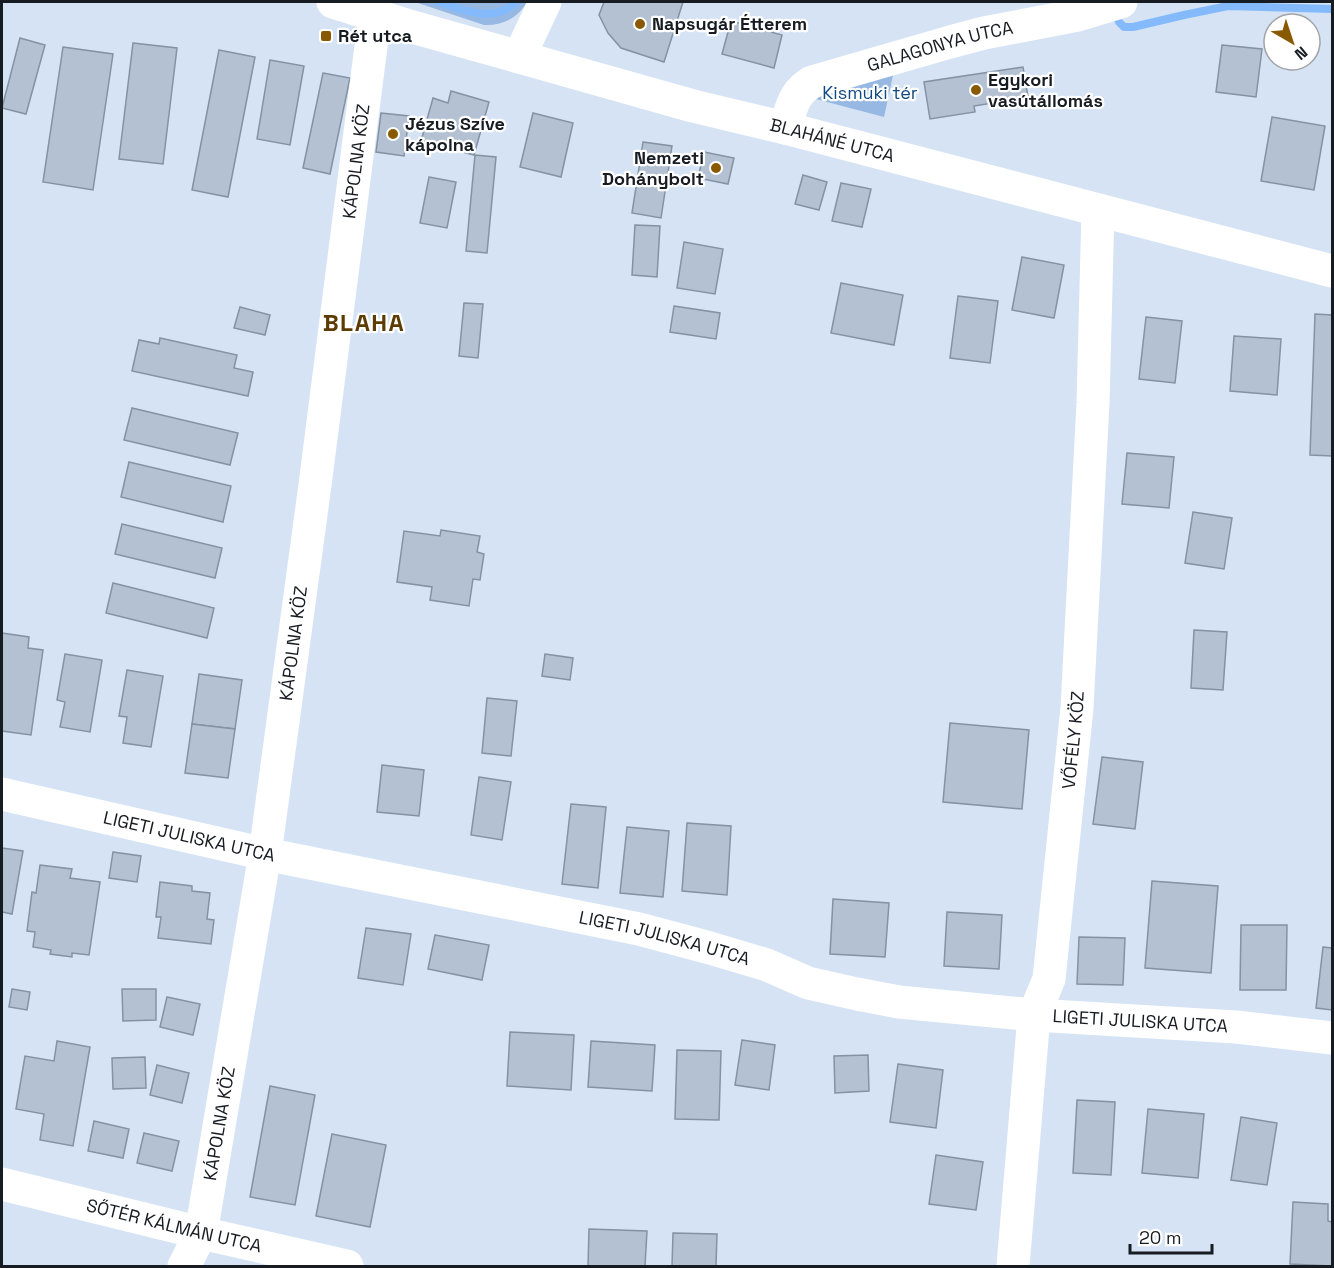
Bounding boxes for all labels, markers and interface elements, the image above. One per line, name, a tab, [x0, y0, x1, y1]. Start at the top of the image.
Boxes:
place label: Napsugár Étterem	[652, 12, 807, 35]
north arrow	[1262, 12, 1322, 72]
street label: GALAGONYA UTCA	[864, 16, 1015, 76]
marker: Napsugár Étterem	[633, 17, 647, 31]
place label: Rét utca	[338, 24, 413, 47]
marker: Rét utca	[319, 29, 333, 43]
text: N	[1290, 42, 1312, 65]
place label: Egykori vasútállomás	[988, 68, 1103, 112]
park label: Kismuki tér	[822, 81, 918, 104]
marker: Egykori vasútállomás	[969, 83, 983, 97]
street label: KÁPOLNA KÖZ	[337, 103, 375, 220]
place label: Jézus Szíve kápolna	[405, 112, 505, 156]
street label: BLAHÁNÉ UTCA	[768, 113, 897, 167]
marker: Jézus Szíve kápolna	[386, 127, 400, 141]
place label: Nemzeti Dohánybolt	[602, 146, 704, 190]
marker: Nemzeti Dohánybolt	[709, 161, 723, 175]
district label: BLAHA	[323, 307, 405, 338]
street label: KÁPOLNA KÖZ	[274, 585, 312, 702]
street label: VŐFÉLY KÖZ	[1057, 691, 1089, 790]
street label: LIGETI JULISKA UTCA	[101, 805, 277, 867]
street label: LIGETI JULISKA UTCA	[577, 905, 753, 970]
street label: LIGETI JULISKA UTCA	[1052, 1004, 1229, 1037]
street label: KÁPOLNA KÖZ	[198, 1065, 240, 1182]
street label: SŐTÉR KÁLMÁN UTCA	[84, 1193, 264, 1257]
scale bar	[1130, 1217, 1212, 1255]
text: 20 m	[1139, 1226, 1182, 1249]

